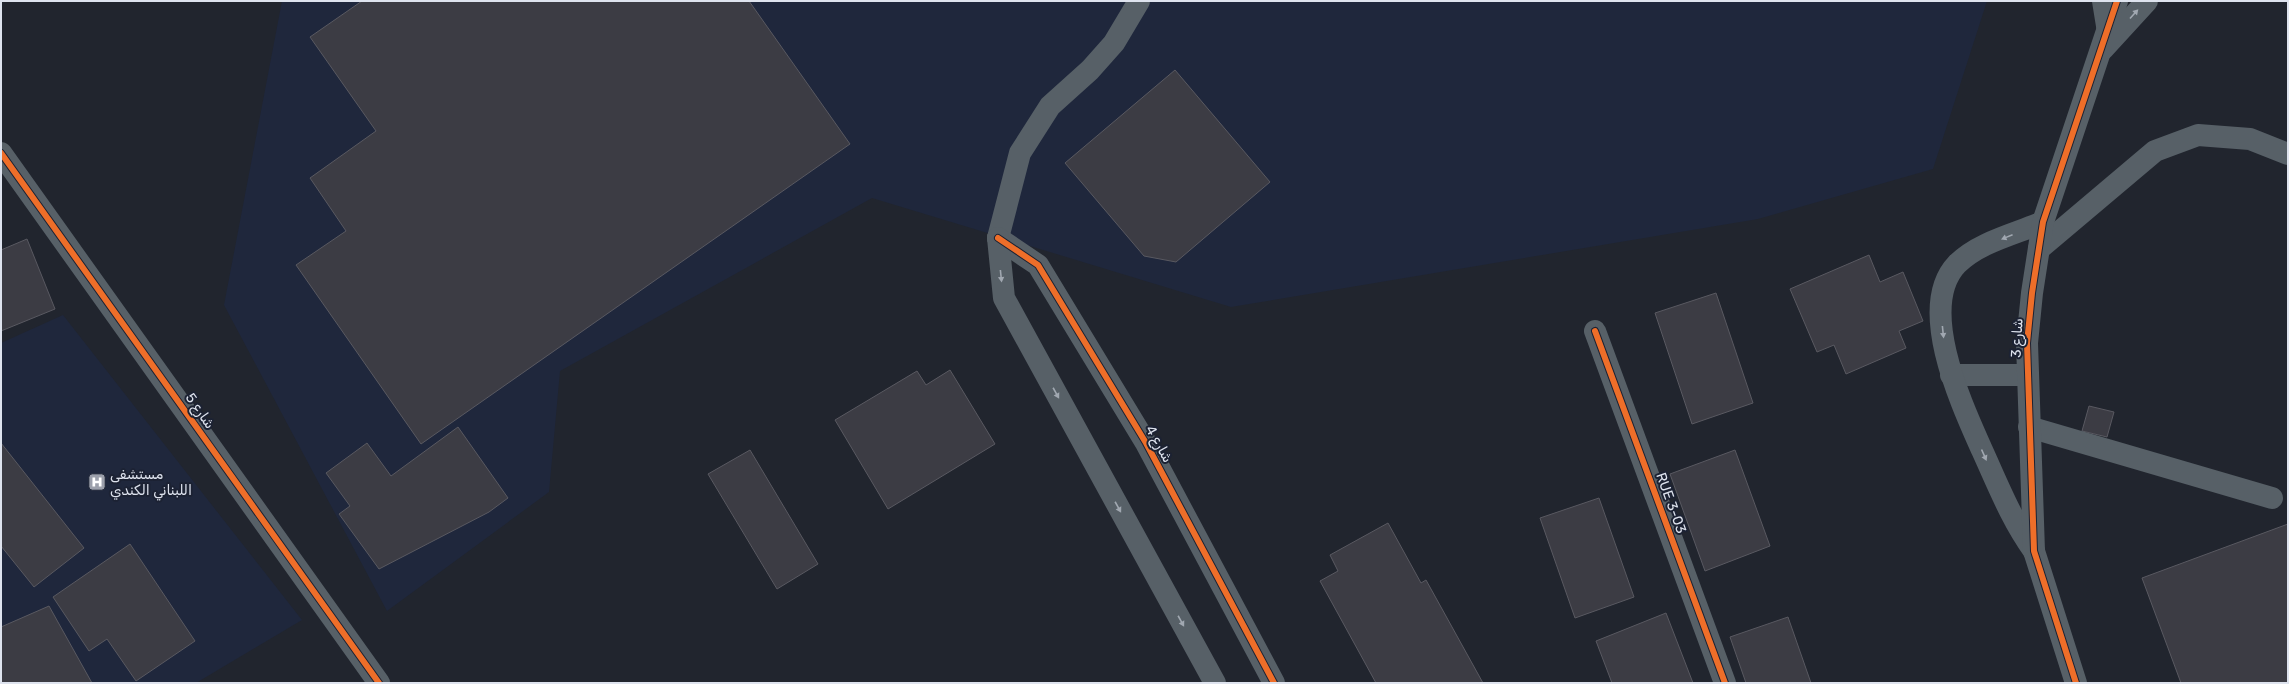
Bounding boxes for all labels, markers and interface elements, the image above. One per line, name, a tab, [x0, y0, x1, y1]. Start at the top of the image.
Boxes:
one-way arrow	[2129, 9, 2138, 19]
one-way arrow	[2001, 234, 2013, 240]
one-way arrow	[998, 270, 1005, 283]
street label: شارع 3	[2007, 318, 2029, 358]
one-way arrow	[1940, 326, 1946, 338]
one-way arrow	[1052, 387, 1059, 399]
street label: شارع 5	[180, 390, 218, 433]
street label: شارع 4	[1140, 422, 1176, 467]
one-way arrow	[1981, 449, 1987, 460]
place label: مستشفى اللبناني الكندي	[110, 466, 192, 501]
street label: RUE 3-03	[1652, 470, 1690, 536]
hospital icon: مستشفى اللبناني الكندي	[87, 472, 107, 492]
one-way arrow	[1115, 501, 1122, 513]
one-way arrow	[1177, 615, 1184, 627]

